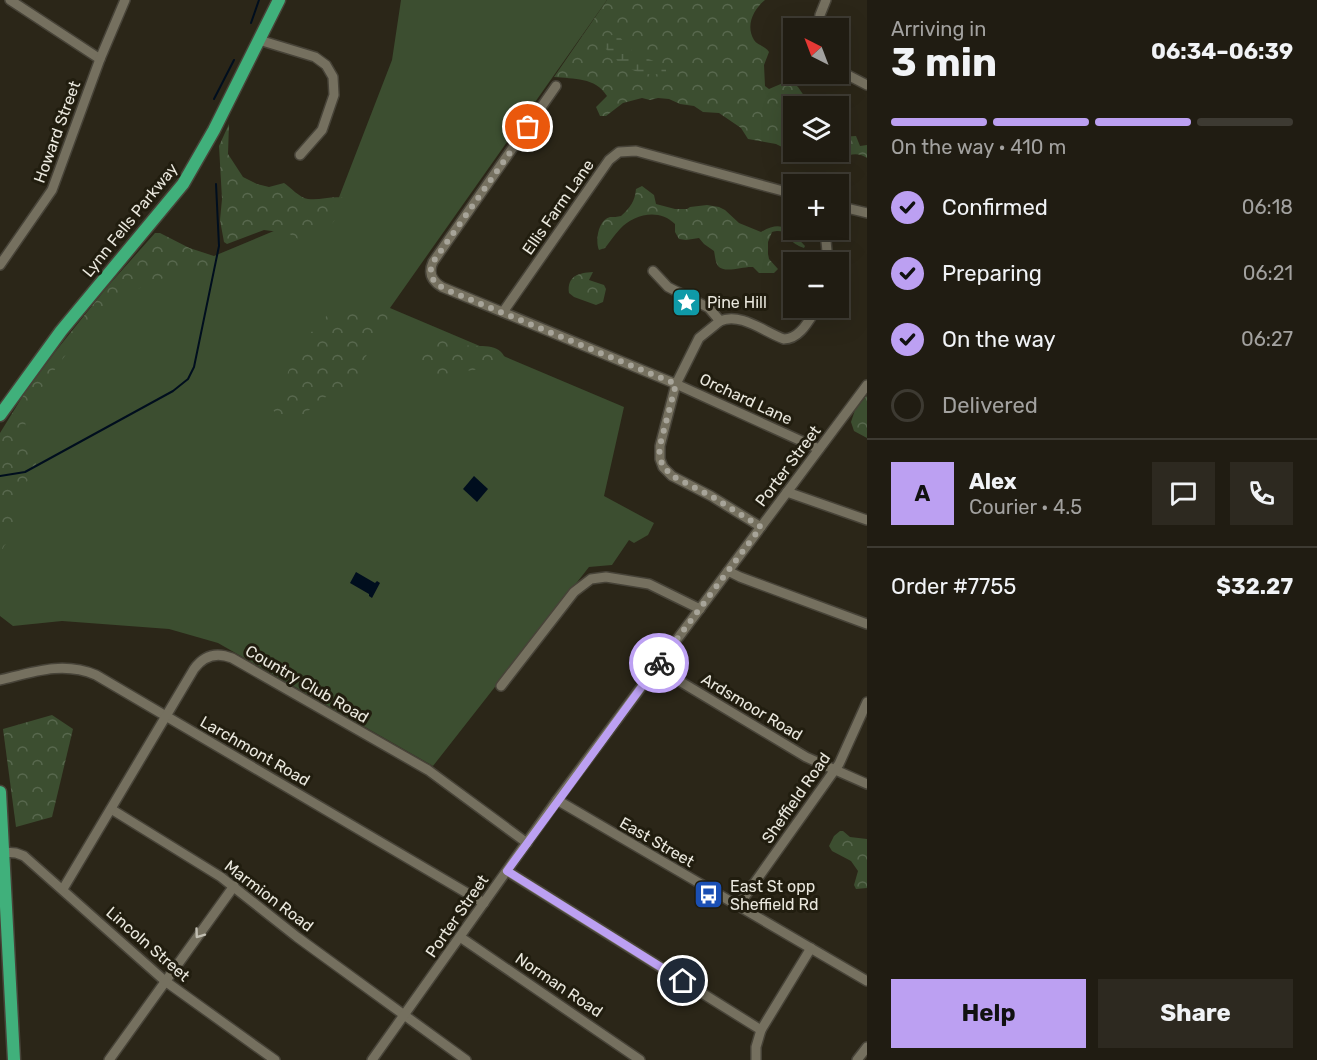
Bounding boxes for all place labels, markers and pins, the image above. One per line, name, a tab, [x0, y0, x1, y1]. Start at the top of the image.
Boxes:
pin	[502, 101, 553, 152]
place icon: Pine Hill	[670, 286, 702, 318]
place label: Pine Hill	[707, 293, 767, 312]
place label: East St opp Sheffield Rd	[730, 877, 818, 914]
bus stop icon: East St opp Sheffield Rd	[693, 879, 725, 911]
pin	[657, 955, 708, 1006]

